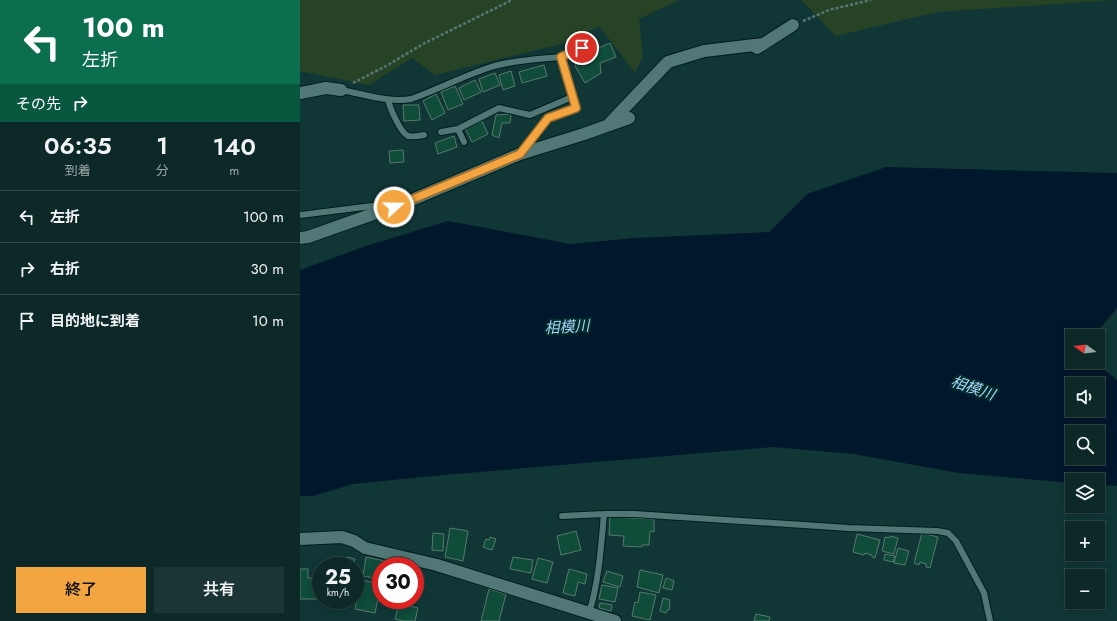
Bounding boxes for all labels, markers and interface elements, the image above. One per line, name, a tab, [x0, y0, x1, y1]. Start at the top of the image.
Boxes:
text: 100 m	[82, 7, 165, 48]
icon: left	[16, 16, 68, 68]
pin	[565, 31, 599, 65]
icon: arrive	[571, 37, 593, 59]
text: 左折	[82, 47, 118, 73]
icon: right	[69, 92, 91, 114]
text: その先	[16, 93, 61, 115]
text: 06:35	[44, 128, 112, 163]
text: 1	[156, 128, 168, 163]
text: 140	[213, 129, 256, 164]
text: 到着	[65, 161, 91, 180]
text: 分	[156, 161, 169, 180]
text: m	[229, 161, 239, 180]
position arrow	[373, 186, 415, 228]
icon: left	[16, 206, 38, 228]
text: 左折	[50, 206, 80, 228]
text: 100 m	[243, 206, 284, 228]
icon: right	[16, 258, 38, 280]
text: 右折	[50, 258, 80, 280]
text: 30 m	[251, 258, 284, 280]
icon: arrive	[16, 310, 38, 332]
text: 目的地に到着	[50, 310, 140, 332]
text: 10 m	[252, 310, 284, 332]
water label: 相模川	[544, 315, 592, 339]
north arrow	[1065, 329, 1105, 369]
map controls	[1065, 329, 1105, 609]
water label: 相模川	[948, 370, 1000, 406]
button: sound	[1065, 377, 1105, 417]
button: search	[1065, 425, 1105, 465]
button: layers	[1065, 473, 1105, 513]
button: +	[1065, 521, 1105, 561]
speed limit sign: 30	[372, 557, 424, 609]
text: 25	[325, 563, 351, 592]
button: 終了	[16, 567, 146, 613]
button: 共有	[154, 567, 284, 613]
button: −	[1065, 569, 1105, 609]
text: km/h	[327, 585, 349, 600]

